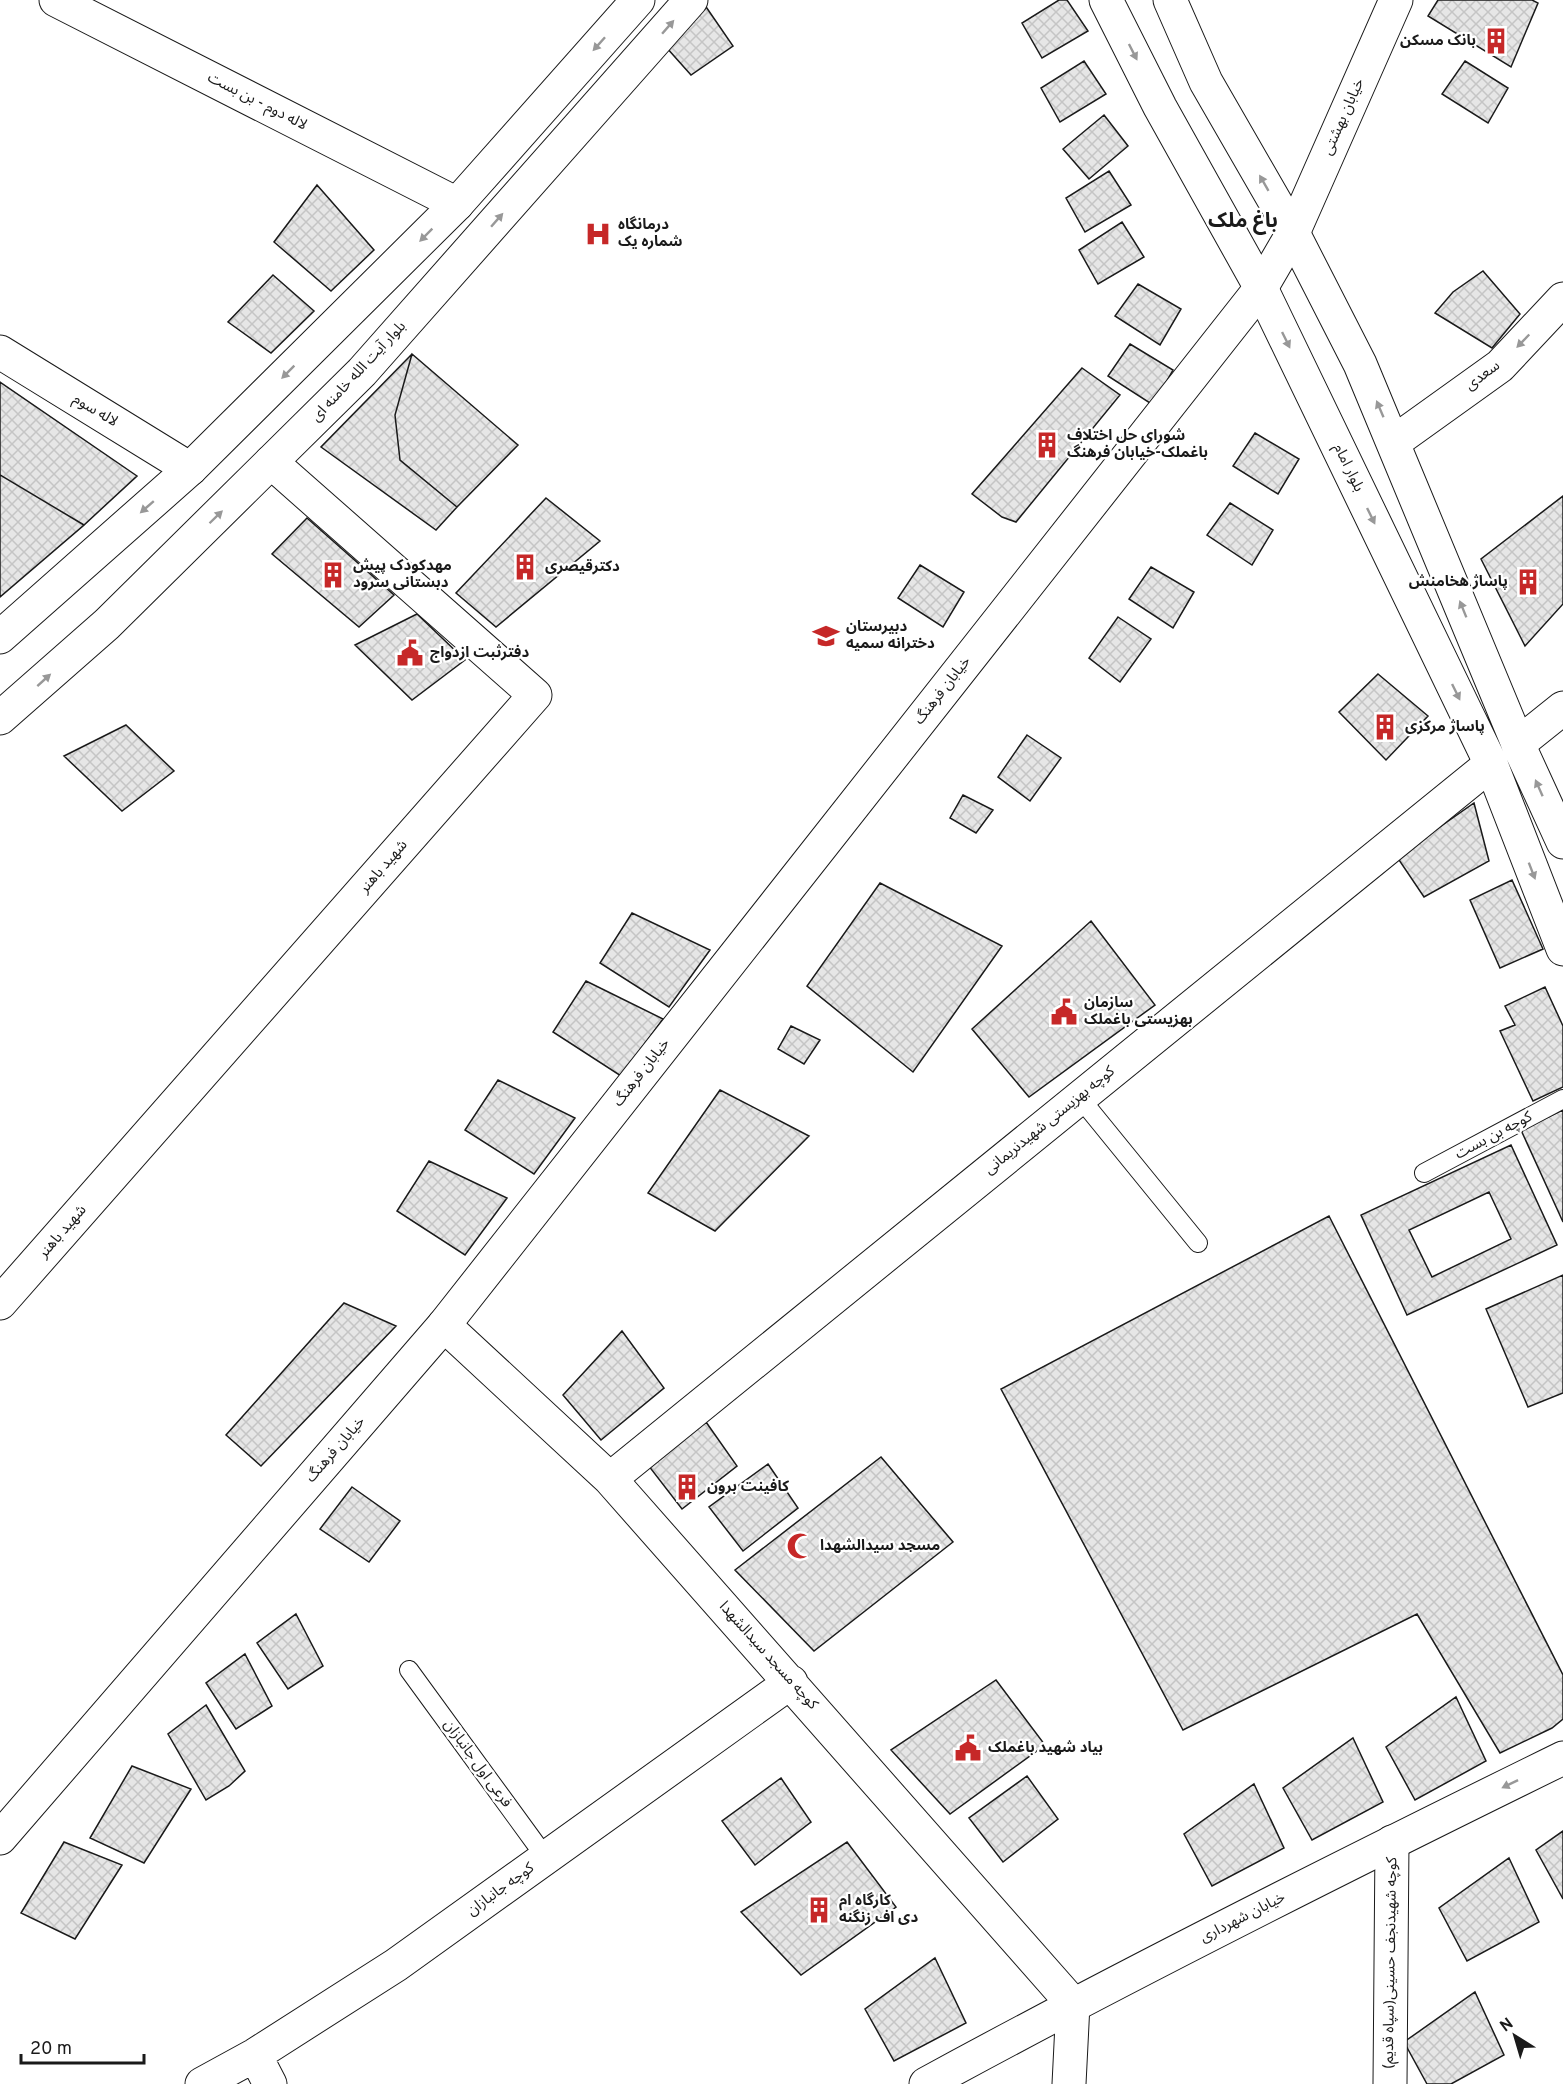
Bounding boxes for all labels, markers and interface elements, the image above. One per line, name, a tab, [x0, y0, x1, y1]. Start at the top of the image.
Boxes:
one-way arrow	[661, 19, 675, 34]
building icon: بانک مسکن	[1481, 26, 1511, 56]
place label: بانک مسکن	[1400, 32, 1476, 51]
one-way arrow	[593, 36, 606, 51]
one-way arrow	[1128, 44, 1137, 61]
street label: لاله دوم - بن بست	[204, 69, 310, 135]
street label: خیابان بهشتی	[1319, 76, 1369, 158]
one-way arrow	[1259, 174, 1269, 191]
district label: باغ ملک	[1208, 208, 1278, 235]
one-way arrow	[490, 213, 503, 228]
place label: درمانگاه شماره یک	[618, 215, 682, 252]
hospital icon: درمانگاه شماره یک	[583, 219, 613, 249]
one-way arrow	[419, 227, 433, 241]
street label: بلوار آیت الله خامنه ای	[307, 318, 411, 426]
one-way arrow	[1282, 332, 1291, 349]
one-way arrow	[1516, 334, 1530, 348]
street label: سعدی	[1462, 357, 1504, 395]
one-way arrow	[280, 365, 295, 379]
street label: لاله سوم	[69, 390, 121, 432]
one-way arrow	[1375, 400, 1385, 418]
place label: شورای حل اختلاف باغملک-خیابان فرهنگ	[1067, 427, 1208, 463]
building icon: شورای حل اختلاف باغملک-خیابان فرهنگ	[1032, 430, 1062, 460]
street label: بلوار امام	[1328, 441, 1368, 495]
one-way arrow	[140, 500, 155, 513]
one-way arrow	[1366, 507, 1376, 524]
one-way arrow	[208, 510, 222, 524]
building icon: دکترقیصری	[510, 552, 540, 582]
place label: مهدکودک پیش دبستانی سرود	[353, 557, 452, 593]
place label: دکترقیصری	[545, 558, 620, 577]
building icon: مهدکودک پیش دبستانی سرود	[318, 560, 348, 590]
building icon: پاساژ هخامنش	[1513, 567, 1543, 597]
place label: پاساژ هخامنش	[1409, 573, 1508, 592]
one-way arrow	[1458, 600, 1467, 618]
place label: دبیرستان دخترانه سمیه	[846, 618, 935, 654]
school or university icon: دبیرستان دخترانه سمیه	[811, 621, 841, 651]
public building icon: دفترثبت ازدواج	[395, 638, 425, 668]
place label: دفترثبت ازدواج	[430, 644, 529, 663]
street label: خیابان فرهنگ	[910, 653, 976, 729]
one-way arrow	[36, 674, 51, 687]
one-way arrow	[1451, 683, 1460, 700]
building icon: پاساژ مرکزی	[1370, 712, 1400, 742]
place label: پاساژ مرکزی	[1405, 718, 1485, 737]
one-way arrow	[1534, 780, 1543, 797]
street label: شهید باهنر	[355, 836, 413, 898]
one-way arrow	[1528, 862, 1537, 880]
place label: سازمان بهزیستی باغملک	[1084, 994, 1193, 1030]
public building icon: سازمان بهزیستی باغملک	[1049, 997, 1079, 1027]
street label: خیابان فرهنگ	[609, 1035, 675, 1111]
street label: کوچه بهزیستی شهیدنریمانی	[981, 1062, 1120, 1180]
street label: کوچه بن بست	[1452, 1107, 1537, 1164]
street label: شهید باهنر	[34, 1201, 92, 1263]
street label: خیابان فرهنگ	[302, 1413, 370, 1487]
building icon: کافینت برون	[672, 1472, 702, 1502]
place label: کافینت برون	[707, 1478, 789, 1497]
mosque icon: مسجد سیدالشهدا	[785, 1531, 815, 1561]
place label: مسجد سیدالشهدا	[820, 1537, 940, 1556]
street label: کوچه مسجد سیدالشهدا	[714, 1598, 822, 1715]
street label: فرعی اول جانبازان	[439, 1716, 516, 1812]
public building icon: بیاد شهید باغملک	[953, 1733, 983, 1763]
place label: بیاد شهید باغملک	[988, 1739, 1103, 1758]
one-way arrow	[1502, 1779, 1519, 1789]
street label: کوچه شهیدنجف حسینی(سپاه قدیم)	[1380, 1856, 1402, 2069]
street label: کوچه جانبازان	[464, 1859, 539, 1921]
street label: خیابان شهرداری	[1197, 1888, 1289, 1948]
place label: کارگاه ام دی اف زنگنه	[839, 1891, 918, 1928]
building icon: کارگاه ام دی اف زنگنه	[804, 1895, 834, 1925]
north arrow	[1485, 2006, 1545, 2066]
text: N	[1497, 2014, 1518, 2037]
scale bar	[21, 2027, 144, 2065]
text: 20 m	[30, 2038, 72, 2061]

